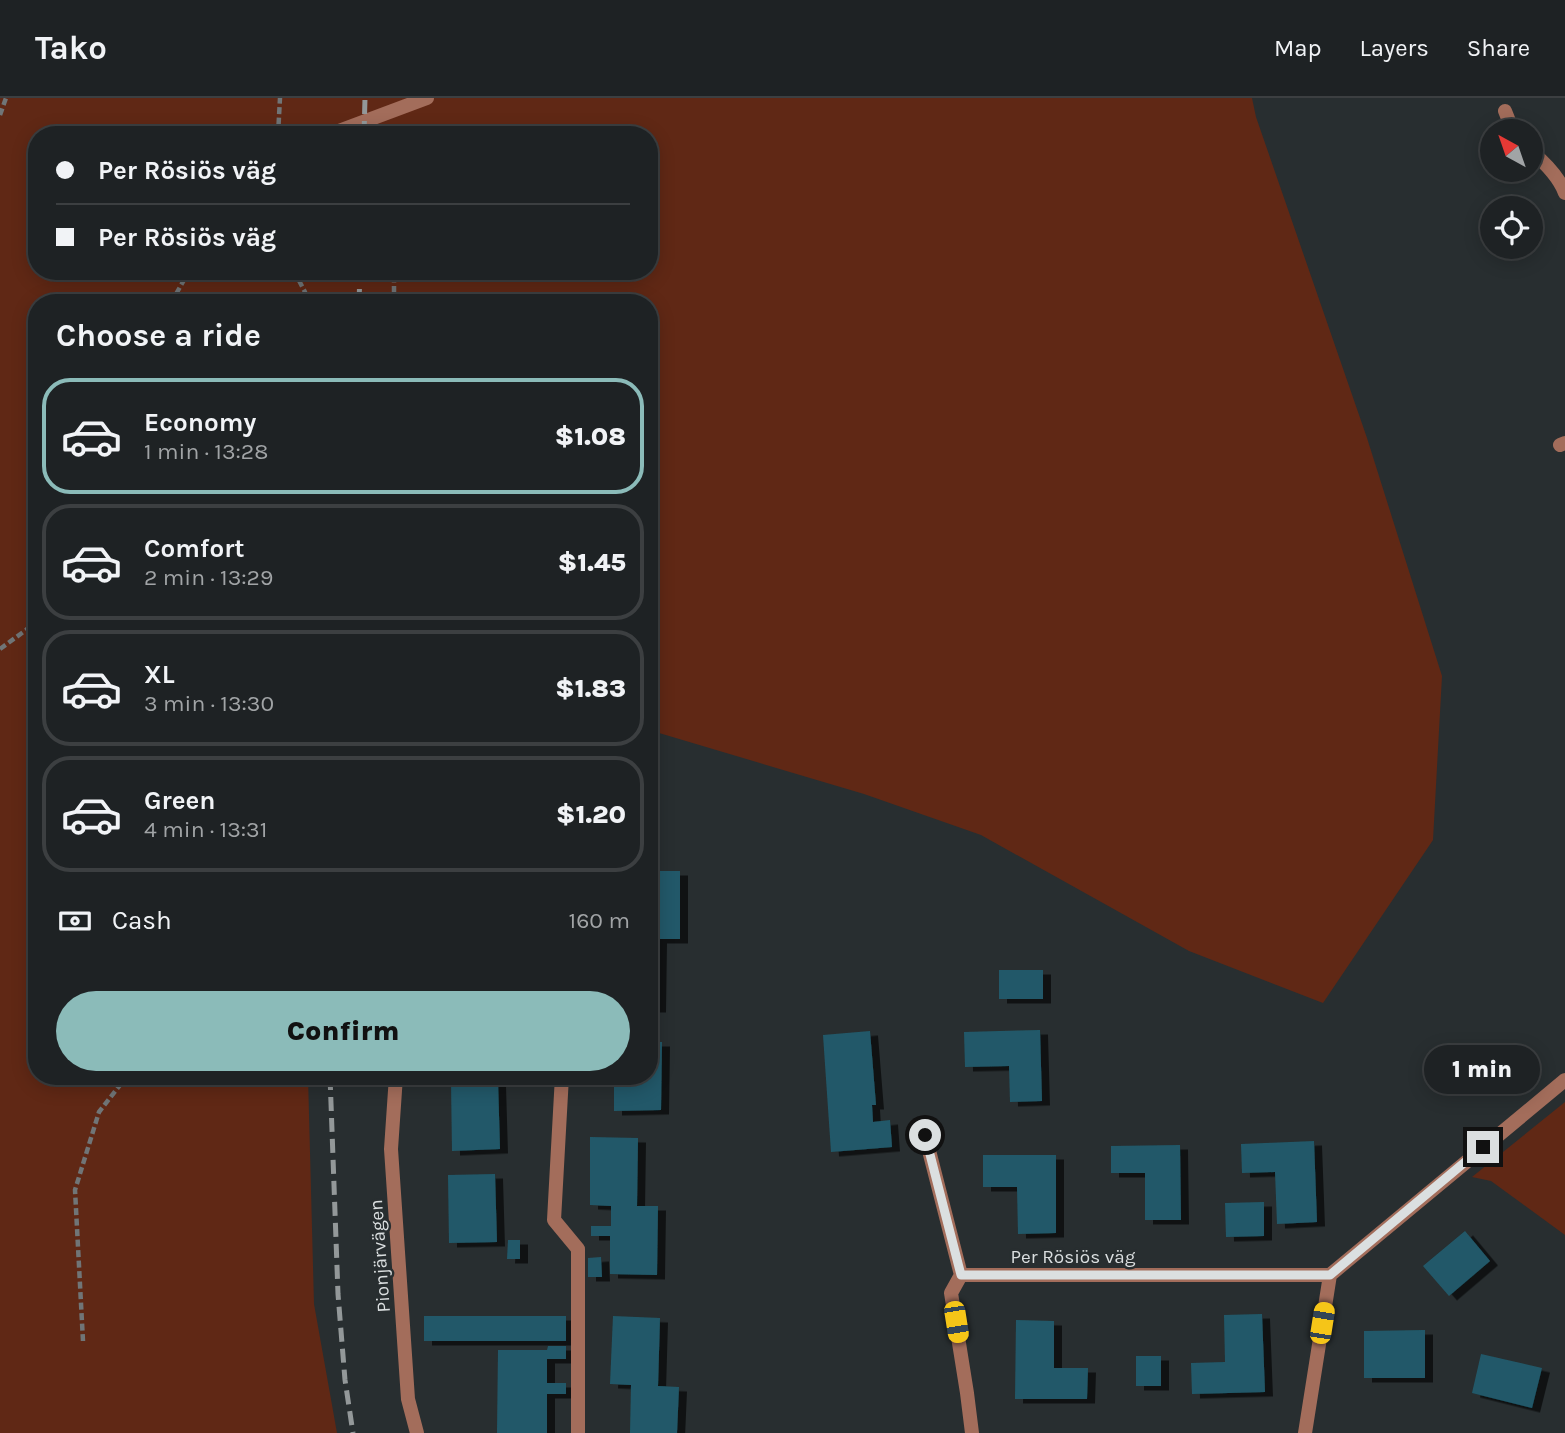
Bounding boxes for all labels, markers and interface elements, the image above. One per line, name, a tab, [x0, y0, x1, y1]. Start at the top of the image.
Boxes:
text: Tako	[35, 29, 107, 67]
text: Map	[1274, 34, 1322, 62]
text: Layers	[1360, 34, 1429, 62]
text: Share	[1467, 34, 1530, 62]
north arrow	[1480, 119, 1544, 182]
map controls	[1480, 119, 1543, 259]
text: Per Rösiös väg	[98, 155, 276, 186]
button: locate	[1480, 196, 1543, 259]
text: Per Rösiös väg	[98, 222, 276, 253]
text: Choose a ride	[56, 317, 261, 354]
icon: car	[60, 405, 123, 468]
text: Economy	[144, 407, 256, 438]
text: $1.08	[555, 421, 626, 452]
text: 1 min · 13:28	[144, 438, 268, 465]
icon: car	[60, 531, 123, 594]
text: Comfort	[144, 533, 245, 564]
text: $1.45	[558, 547, 626, 578]
text: 2 min · 13:29	[144, 564, 273, 591]
icon: car	[60, 657, 123, 720]
text: XL	[144, 659, 175, 690]
text: $1.83	[555, 673, 626, 704]
text: 3 min · 13:30	[144, 690, 274, 717]
icon: car	[60, 783, 123, 846]
text: Green	[144, 785, 216, 816]
text: $1.20	[556, 799, 626, 830]
text: 4 min · 13:31	[144, 816, 267, 843]
icon: cash	[56, 902, 94, 940]
text: Cash	[112, 905, 172, 936]
text: 160 m	[569, 907, 630, 934]
button: Confirm	[56, 991, 630, 1071]
callout: 1 min	[1425, 1046, 1541, 1094]
text: 1 min	[1452, 1056, 1512, 1083]
route start	[909, 1119, 941, 1151]
route end	[1467, 1131, 1499, 1163]
street label: Pionjärvägen	[365, 1199, 395, 1313]
street label: Per Rösiös väg	[1011, 1246, 1136, 1268]
car	[943, 1300, 970, 1344]
car	[1309, 1301, 1336, 1345]

